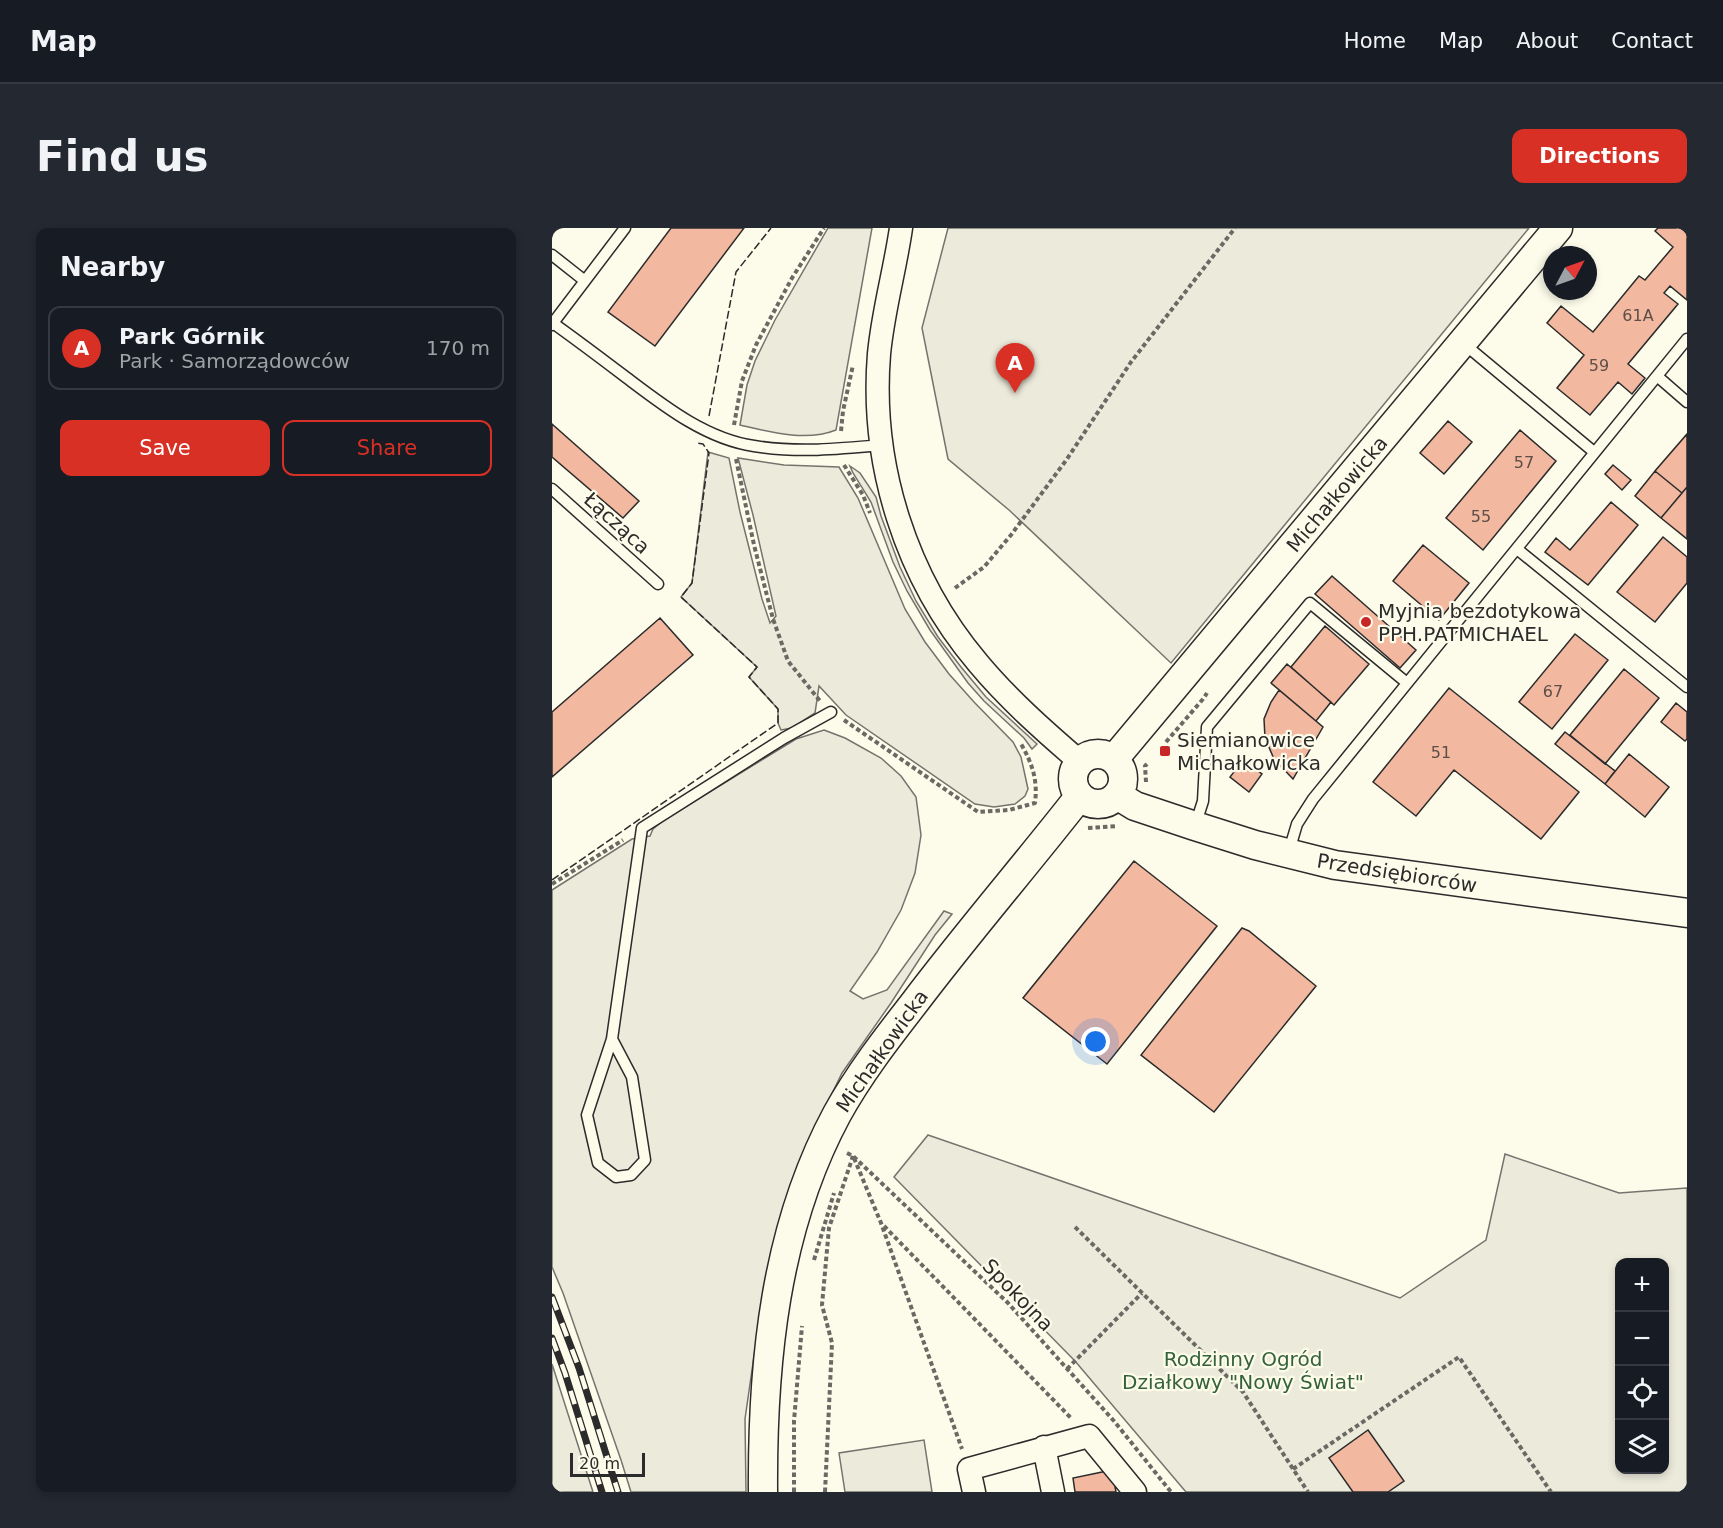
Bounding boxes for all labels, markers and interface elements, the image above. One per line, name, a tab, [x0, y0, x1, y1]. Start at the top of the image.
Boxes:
text: Map	[30, 25, 97, 58]
text: Home	[1344, 29, 1406, 53]
text: Map	[1439, 29, 1483, 53]
text: About	[1516, 29, 1578, 53]
text: Contact	[1611, 29, 1693, 53]
button: Directions	[1512, 129, 1687, 183]
text: Find us	[36, 132, 209, 181]
north arrow	[1543, 246, 1597, 300]
text: Nearby	[60, 252, 165, 282]
house number: 61A	[1622, 306, 1654, 325]
text: Park Górnik	[119, 324, 264, 349]
text: A	[74, 336, 89, 360]
text: 170 m	[426, 336, 490, 360]
pin: A	[996, 344, 1034, 393]
text: Park · Samorządowców	[119, 349, 350, 373]
house number: 59	[1589, 356, 1609, 375]
button: Save	[60, 420, 270, 476]
button: Share	[282, 420, 492, 476]
street label: Michałkowicka	[1282, 431, 1392, 557]
house number: 57	[1514, 453, 1534, 472]
street label: Łącząca	[578, 486, 655, 559]
house number: 55	[1471, 507, 1491, 526]
place label: Myjnia bezdotykowa PPH.PATMICHAEL	[1378, 599, 1581, 646]
marker: Myjnia bezdotykowa PPH.PATMICHAEL	[1359, 615, 1373, 629]
house number: 67	[1543, 682, 1563, 701]
place label: Siemianowice Michałkowicka	[1177, 728, 1321, 775]
house number: 51	[1431, 743, 1451, 762]
marker: Siemianowice Michałkowicka	[1158, 744, 1172, 758]
street label: Przedsiębiorców	[1315, 849, 1479, 897]
street label: Michałkowicka	[831, 985, 933, 1117]
your location	[1081, 1027, 1110, 1056]
street label: Spokojna	[978, 1254, 1058, 1336]
map controls	[1615, 1258, 1669, 1474]
button: +	[1615, 1258, 1669, 1312]
button: −	[1615, 1312, 1669, 1366]
park label: Rodzinny Ogród Działkowy "Nowy Świat"	[1122, 1347, 1364, 1394]
button: locate	[1615, 1366, 1669, 1420]
button: layers	[1615, 1420, 1669, 1474]
scale bar	[570, 1450, 645, 1478]
text: 20 m	[579, 1454, 620, 1473]

